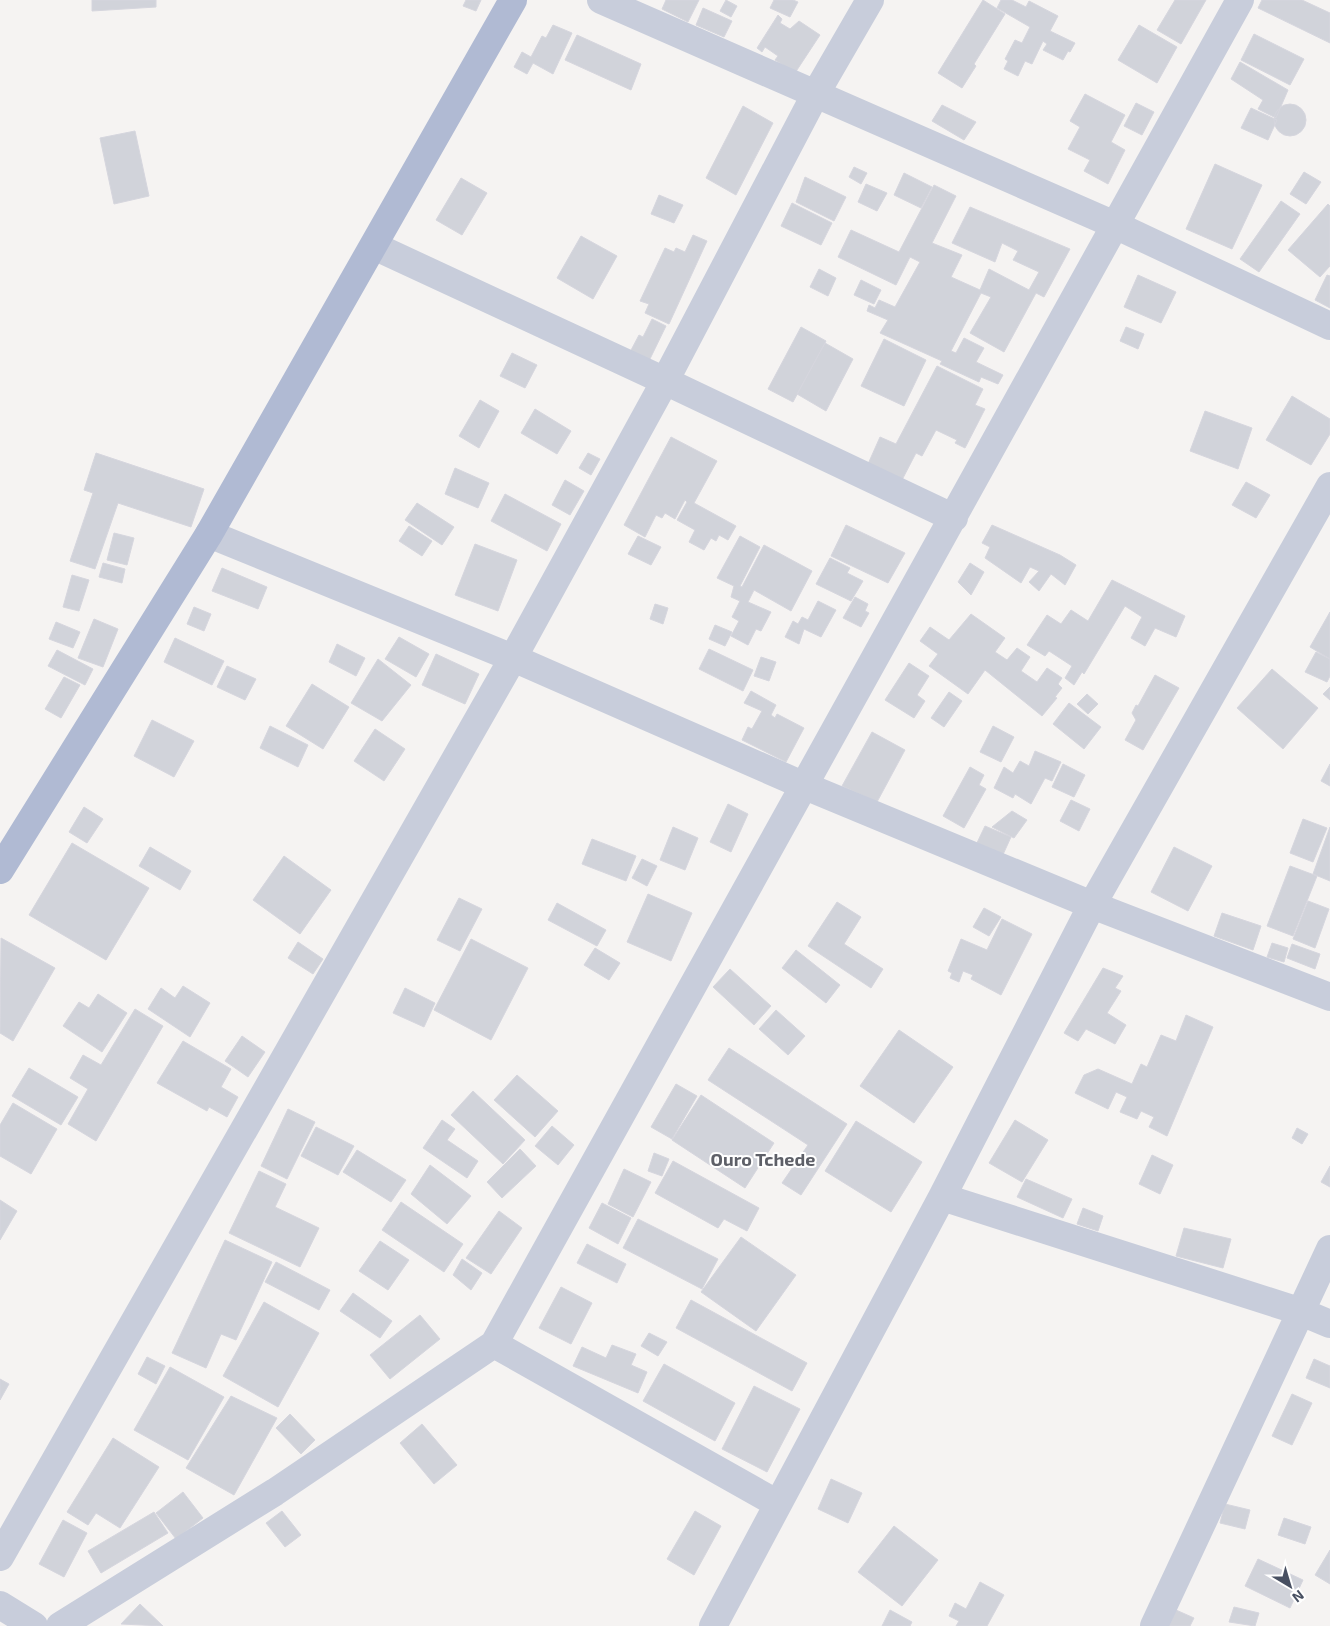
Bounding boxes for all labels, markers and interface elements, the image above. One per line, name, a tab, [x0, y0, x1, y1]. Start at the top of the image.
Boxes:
district label: Ouro Tchede	[711, 1148, 815, 1170]
north arrow	[1265, 1561, 1315, 1611]
text: N	[1289, 1587, 1308, 1606]

